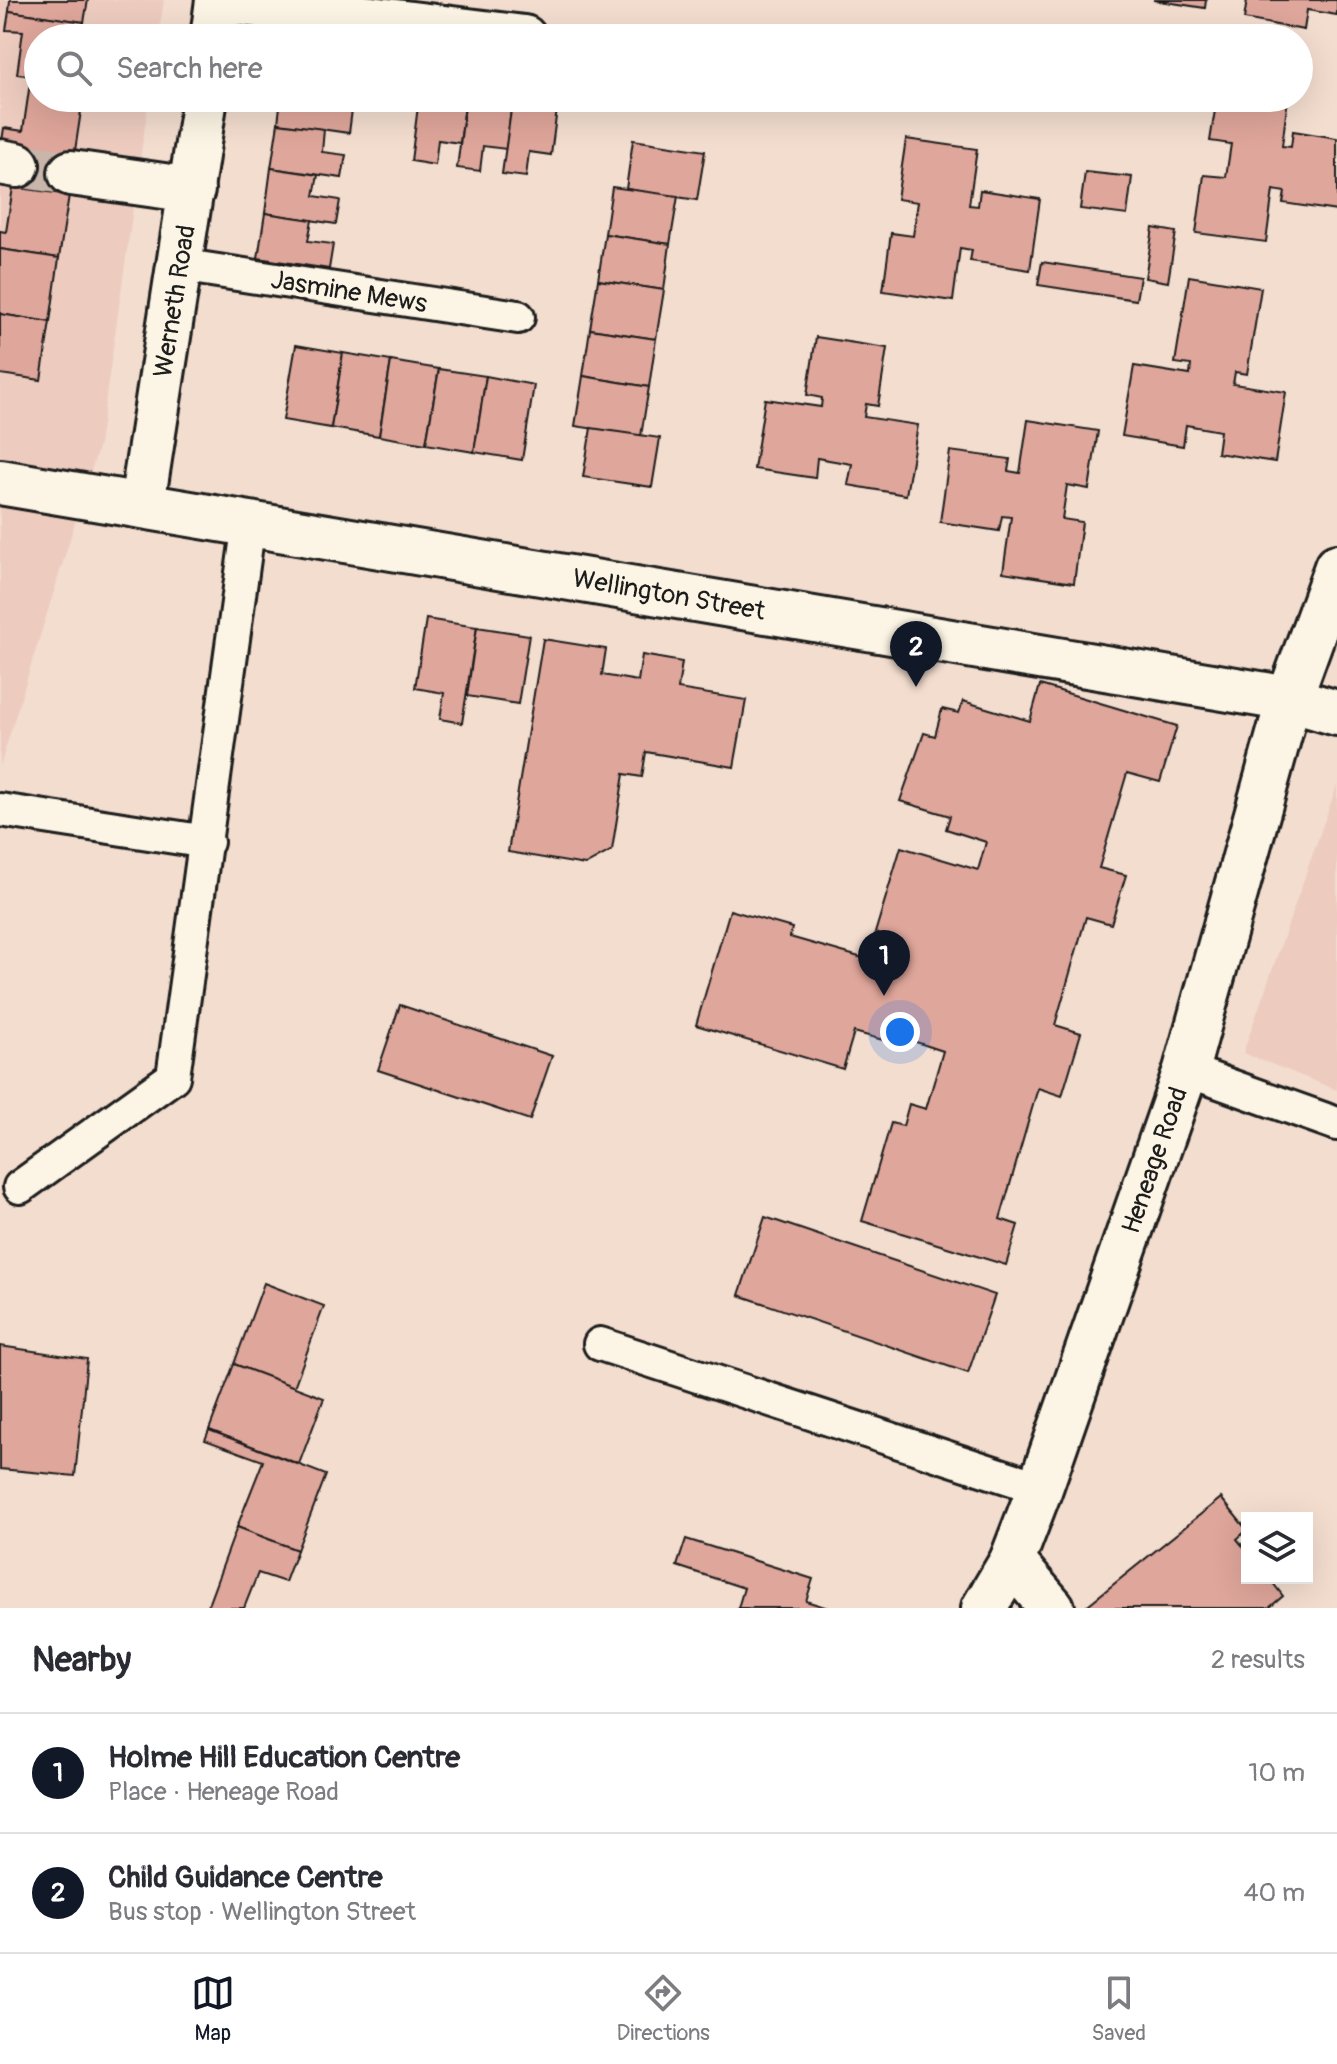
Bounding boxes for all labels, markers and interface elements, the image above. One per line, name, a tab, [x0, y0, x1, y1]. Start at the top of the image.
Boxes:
search box	[24, 24, 1313, 112]
icon: search	[52, 46, 96, 90]
text: Search here	[116, 50, 263, 87]
street label: Werneth Road	[147, 223, 203, 380]
street label: Jasmine Mews	[269, 264, 430, 320]
street label: Wellington Street	[570, 562, 768, 628]
pin: 2	[890, 621, 942, 687]
pin: 1	[858, 930, 910, 996]
your location	[880, 1012, 920, 1052]
street label: Heneage Road	[1115, 1083, 1195, 1238]
map controls	[1241, 1512, 1313, 1584]
button: layers	[1241, 1512, 1313, 1584]
text: Nearby	[32, 1639, 131, 1682]
text: 2 results	[1211, 1644, 1305, 1676]
text: Holme Hill Education Centre	[108, 1739, 460, 1776]
text: 1	[53, 1757, 63, 1789]
text: 10 m	[1248, 1757, 1305, 1789]
text: Place · Heneage Road	[108, 1776, 339, 1808]
text: Child Guidance Centre	[108, 1859, 383, 1896]
text: 2	[51, 1877, 65, 1909]
text: 40 m	[1243, 1877, 1305, 1909]
text: Bus stop · Wellington Street	[108, 1896, 416, 1928]
tab: Map	[191, 1971, 235, 2047]
tab: Directions	[617, 1971, 710, 2047]
tab: Saved	[1092, 1971, 1146, 2047]

